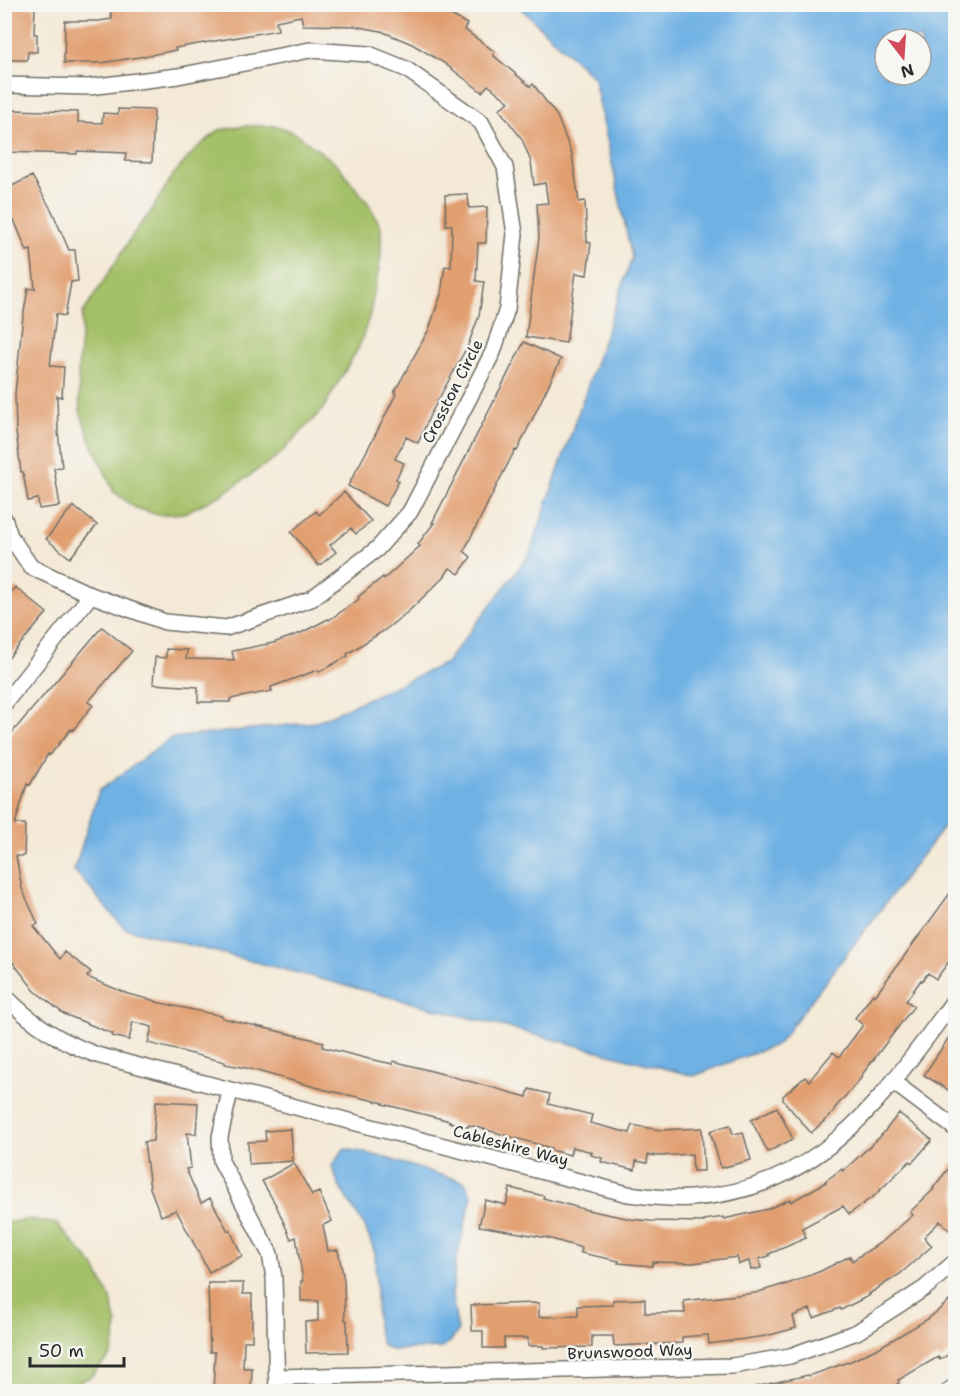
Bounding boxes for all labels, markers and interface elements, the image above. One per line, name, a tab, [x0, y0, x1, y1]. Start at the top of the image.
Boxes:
north arrow	[873, 27, 933, 87]
text: N	[898, 59, 916, 83]
street label: Crosston Circle	[417, 336, 488, 447]
street label: Cableshire Way	[451, 1120, 571, 1171]
scale bar	[30, 1330, 124, 1368]
text: 50 m	[39, 1339, 84, 1363]
street label: Brunswood Way	[567, 1339, 693, 1364]

